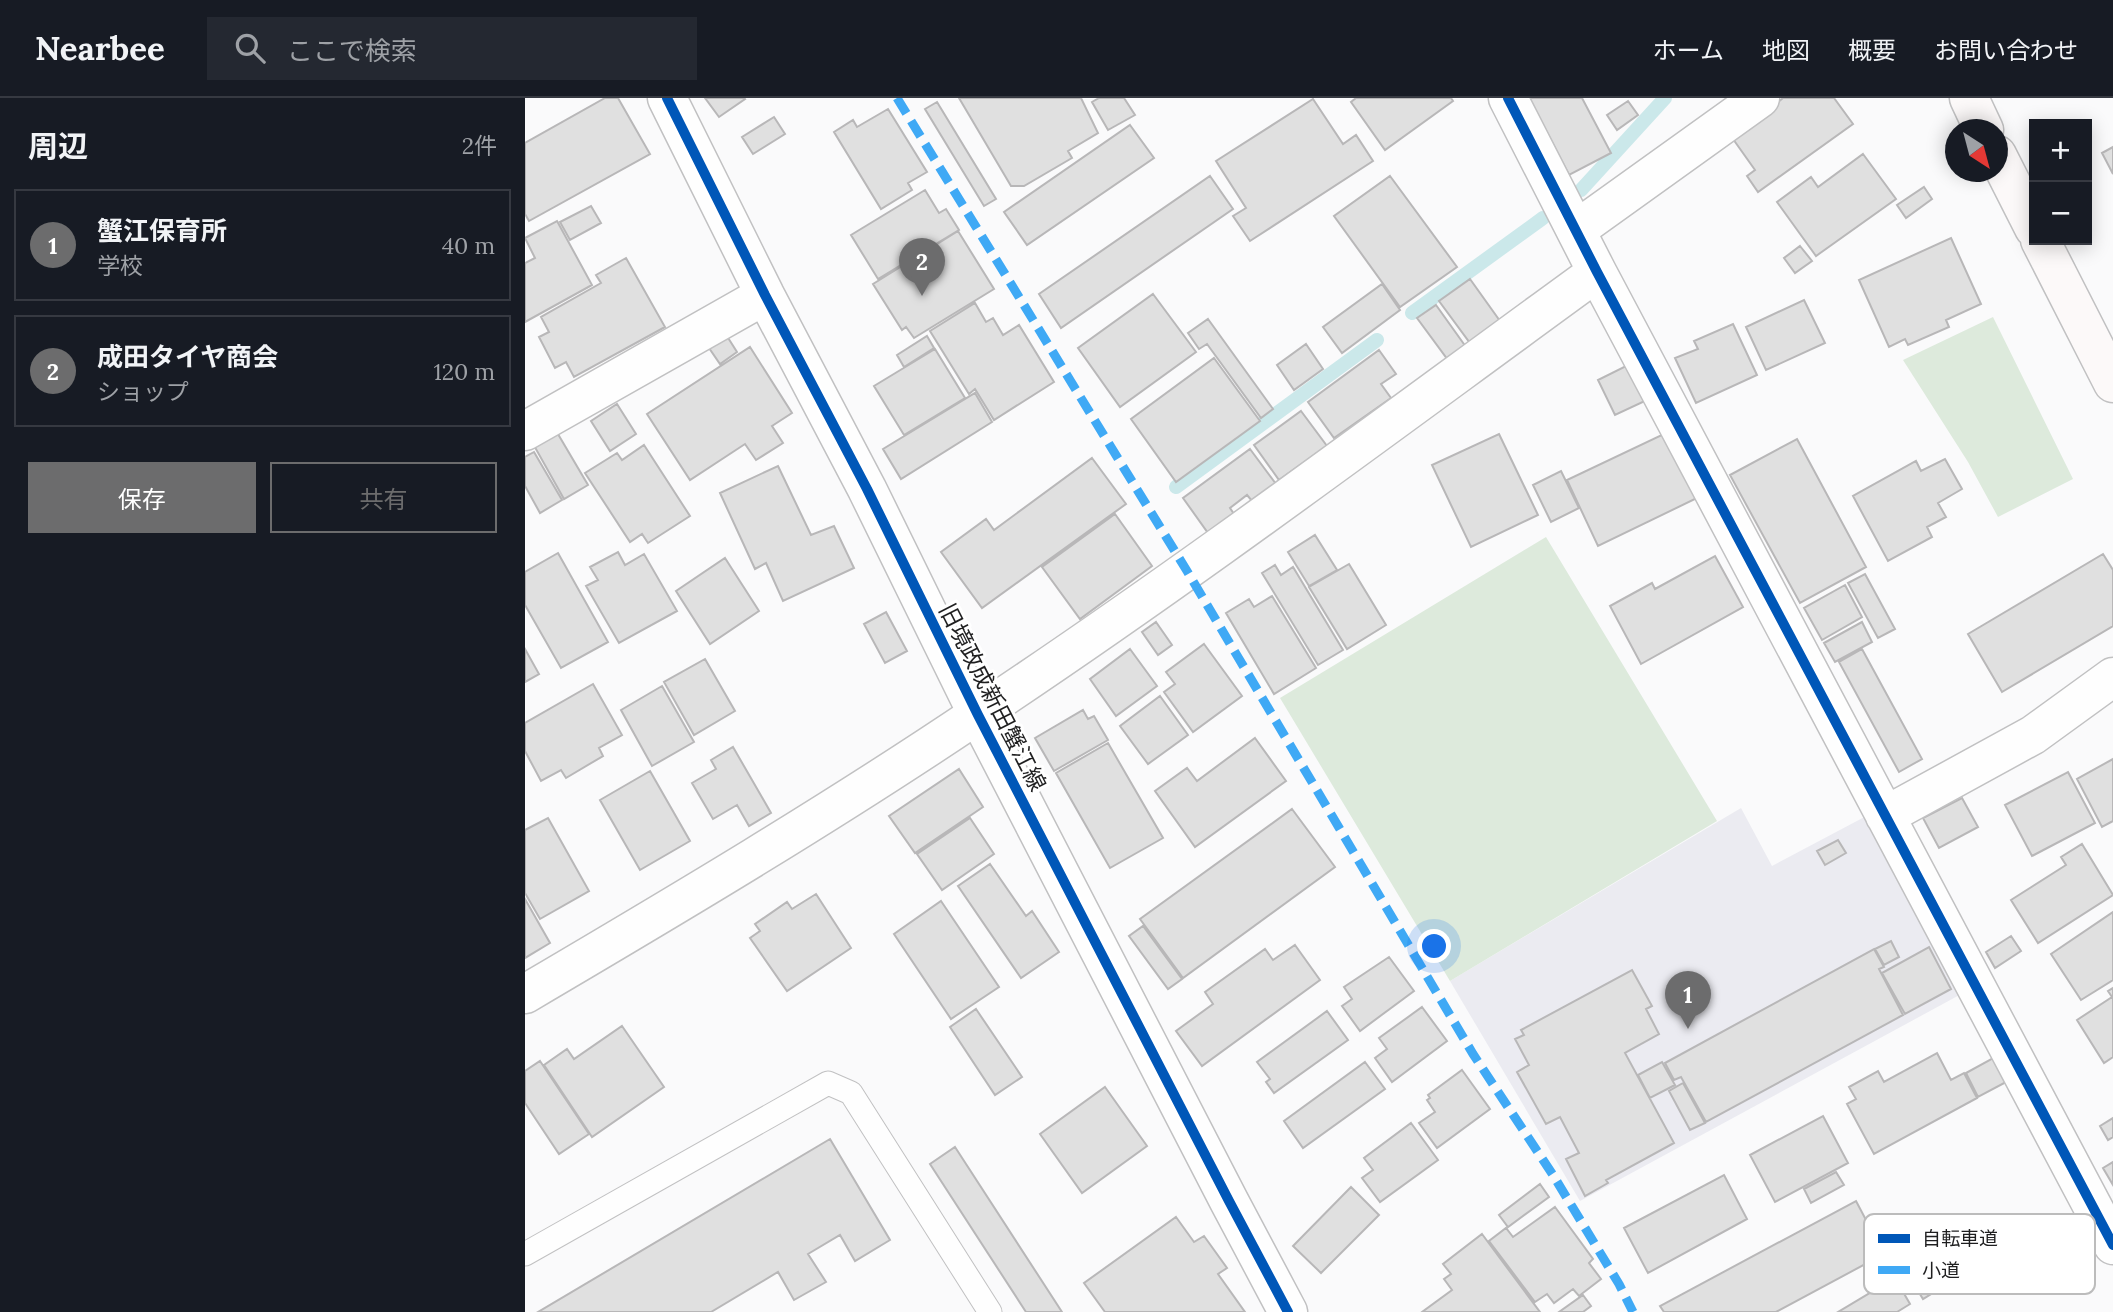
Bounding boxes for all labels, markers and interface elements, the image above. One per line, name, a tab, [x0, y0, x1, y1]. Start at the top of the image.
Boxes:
search box	[207, 17, 697, 80]
text: Nearbee	[35, 27, 165, 69]
icon: search	[231, 29, 269, 67]
text: ここで検索	[287, 34, 417, 67]
text: ホーム	[1653, 35, 1724, 66]
text: 地図	[1762, 35, 1810, 66]
text: 概要	[1848, 35, 1896, 66]
text: お問い合わせ	[1934, 35, 2078, 66]
north arrow	[1945, 119, 2008, 182]
map controls	[2029, 119, 2092, 245]
button: +	[2029, 119, 2092, 182]
text: 周辺	[28, 127, 88, 165]
text: 2件	[462, 131, 497, 160]
button: −	[2029, 182, 2092, 245]
text: 蟹江保育所	[97, 214, 227, 247]
text: 1	[48, 231, 58, 260]
text: 40 m	[442, 231, 495, 260]
pin: 2	[899, 238, 945, 296]
text: 学校	[97, 251, 143, 280]
text: 成田タイヤ商会	[97, 340, 278, 373]
text: 2	[47, 357, 59, 386]
text: 120 m	[433, 357, 495, 386]
text: ショップ	[97, 377, 189, 406]
button: 保存	[28, 462, 256, 533]
button: 共有	[270, 462, 497, 533]
street label: 旧境政成新田蟹江線	[933, 598, 1053, 796]
your location	[1417, 929, 1451, 963]
pin: 1	[1665, 971, 1711, 1029]
legend	[1864, 1214, 2095, 1294]
text: 自転車道	[1922, 1226, 1998, 1250]
text: 小道	[1922, 1258, 1960, 1282]

